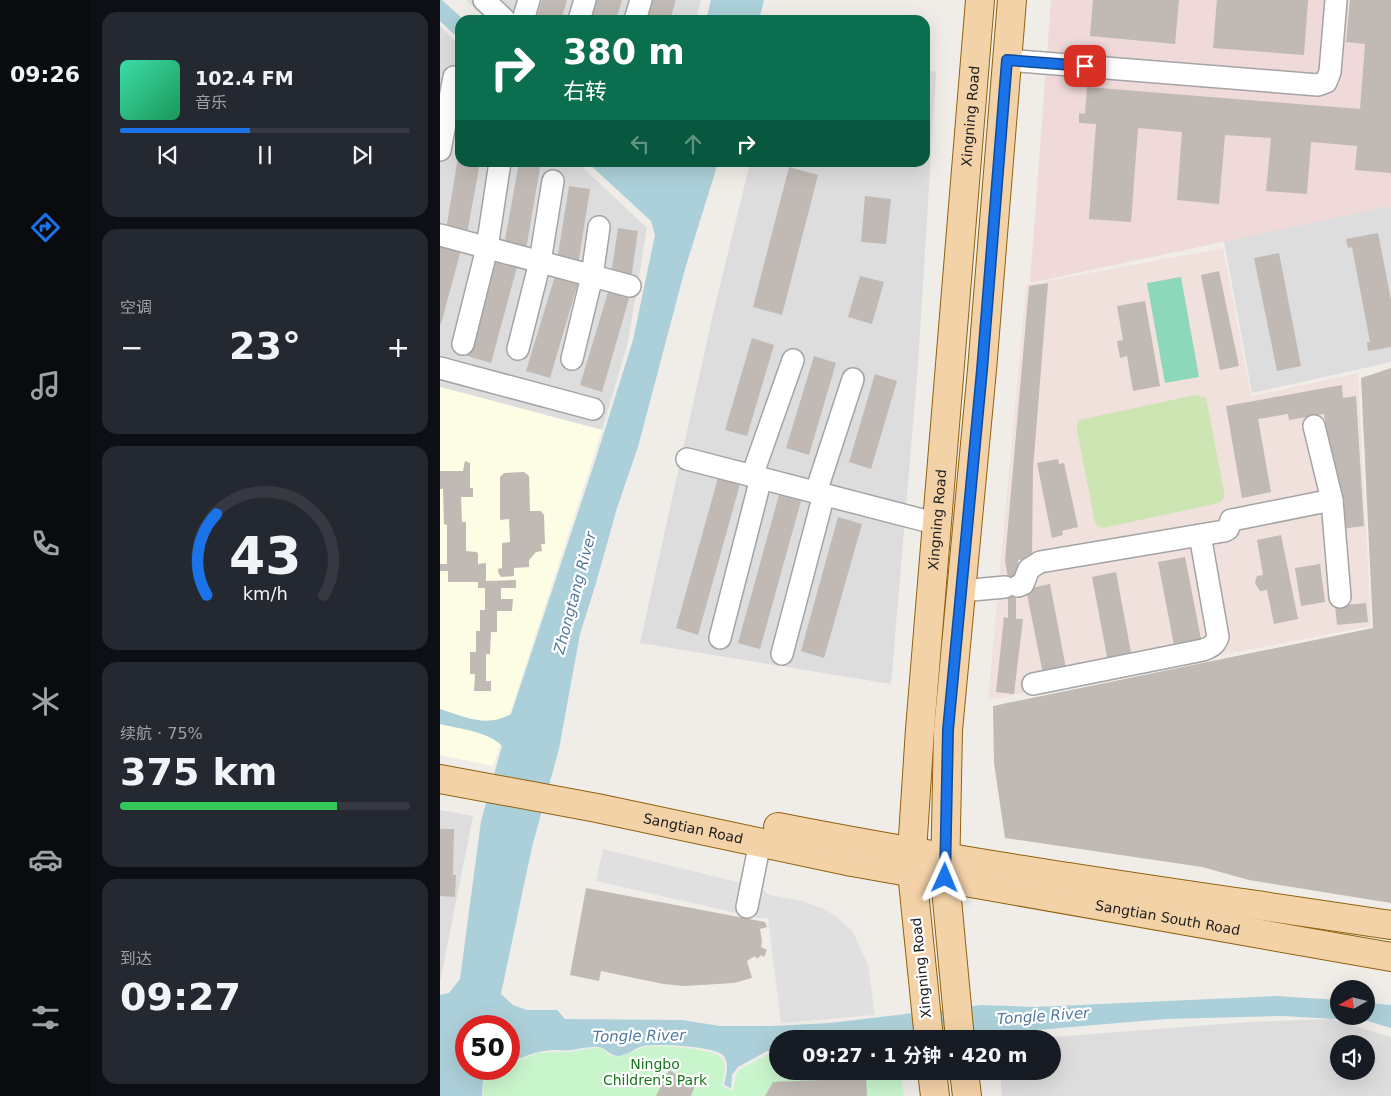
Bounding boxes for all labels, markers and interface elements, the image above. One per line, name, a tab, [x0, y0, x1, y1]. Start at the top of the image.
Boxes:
text: 380 m	[563, 32, 685, 72]
icon: right	[480, 35, 545, 100]
pin	[1064, 45, 1106, 87]
icon: arrive	[1071, 52, 1099, 80]
text: 09:26	[10, 62, 80, 87]
street label: Xingning Road	[958, 65, 983, 167]
text: 102.4 FM	[195, 67, 294, 89]
text: 右转	[563, 79, 607, 104]
text: 音乐	[195, 93, 227, 112]
icon: left	[626, 130, 654, 158]
icon: ahead	[679, 130, 707, 158]
icon: right	[732, 130, 760, 158]
icon: previous	[154, 141, 182, 169]
icon: pause	[251, 141, 279, 169]
icon: next	[348, 141, 376, 169]
icon: directions	[28, 210, 63, 245]
text: 空调	[120, 298, 152, 317]
text: 23°	[229, 324, 301, 368]
text: −	[120, 331, 143, 364]
text: +	[387, 331, 410, 364]
icon: music	[28, 368, 63, 403]
street label: Xingning Road	[925, 469, 949, 571]
icon: phone	[28, 526, 63, 561]
text: 43	[229, 526, 301, 586]
water label: Zhongtang River	[550, 529, 600, 657]
text: km/h	[242, 583, 288, 604]
icon: climate	[28, 684, 63, 719]
text: 续航 · 75%	[120, 724, 203, 743]
text: 375 km	[120, 750, 277, 794]
street label: Sangtian Road	[642, 810, 745, 847]
icon: car	[28, 842, 63, 877]
position arrow	[918, 851, 970, 903]
street label: Sangtian South Road	[1094, 897, 1242, 938]
street label: Xingning Road	[908, 917, 934, 1019]
text: 到达	[120, 949, 152, 968]
text: 09:27	[120, 975, 241, 1019]
north arrow	[1330, 980, 1375, 1025]
map controls	[1330, 980, 1375, 1080]
icon: filters	[28, 1000, 63, 1035]
water label: Tongle River	[996, 1004, 1091, 1028]
speed limit sign: 50	[455, 1015, 520, 1080]
water label: Tongle River	[593, 1026, 686, 1046]
button: sound	[1330, 1035, 1375, 1080]
text: 09:27 · 1 分钟 · 420 m	[802, 1044, 1028, 1066]
park label: Ningbo Children's Park	[603, 1056, 708, 1088]

